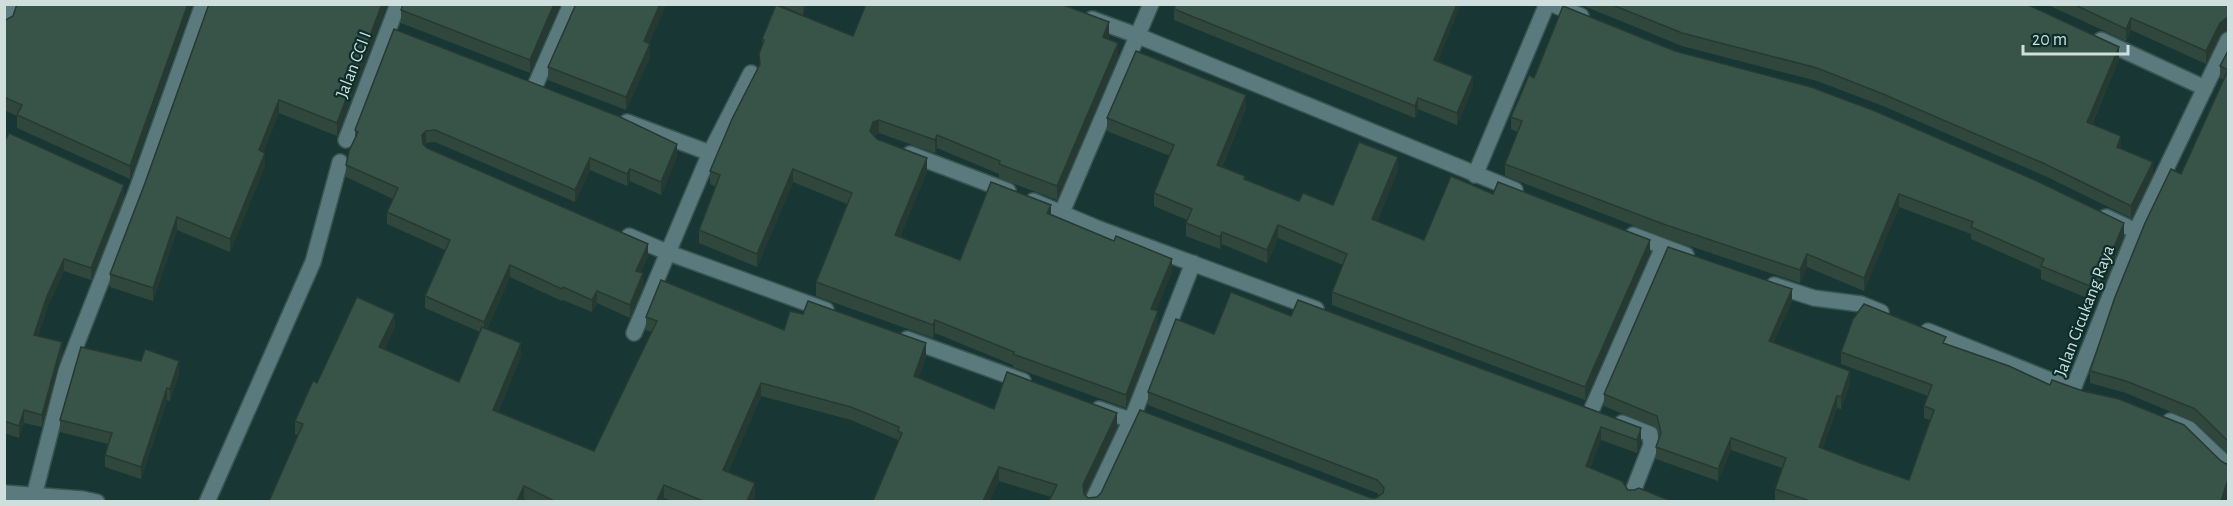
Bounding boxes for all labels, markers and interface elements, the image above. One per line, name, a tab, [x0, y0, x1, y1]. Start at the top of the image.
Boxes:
scale bar	[2023, 18, 2128, 56]
street label: Jalan CCI I	[333, 29, 375, 101]
text: 20 m	[2032, 31, 2067, 49]
street label: Jalan Cicukang Raya	[2052, 243, 2118, 379]

